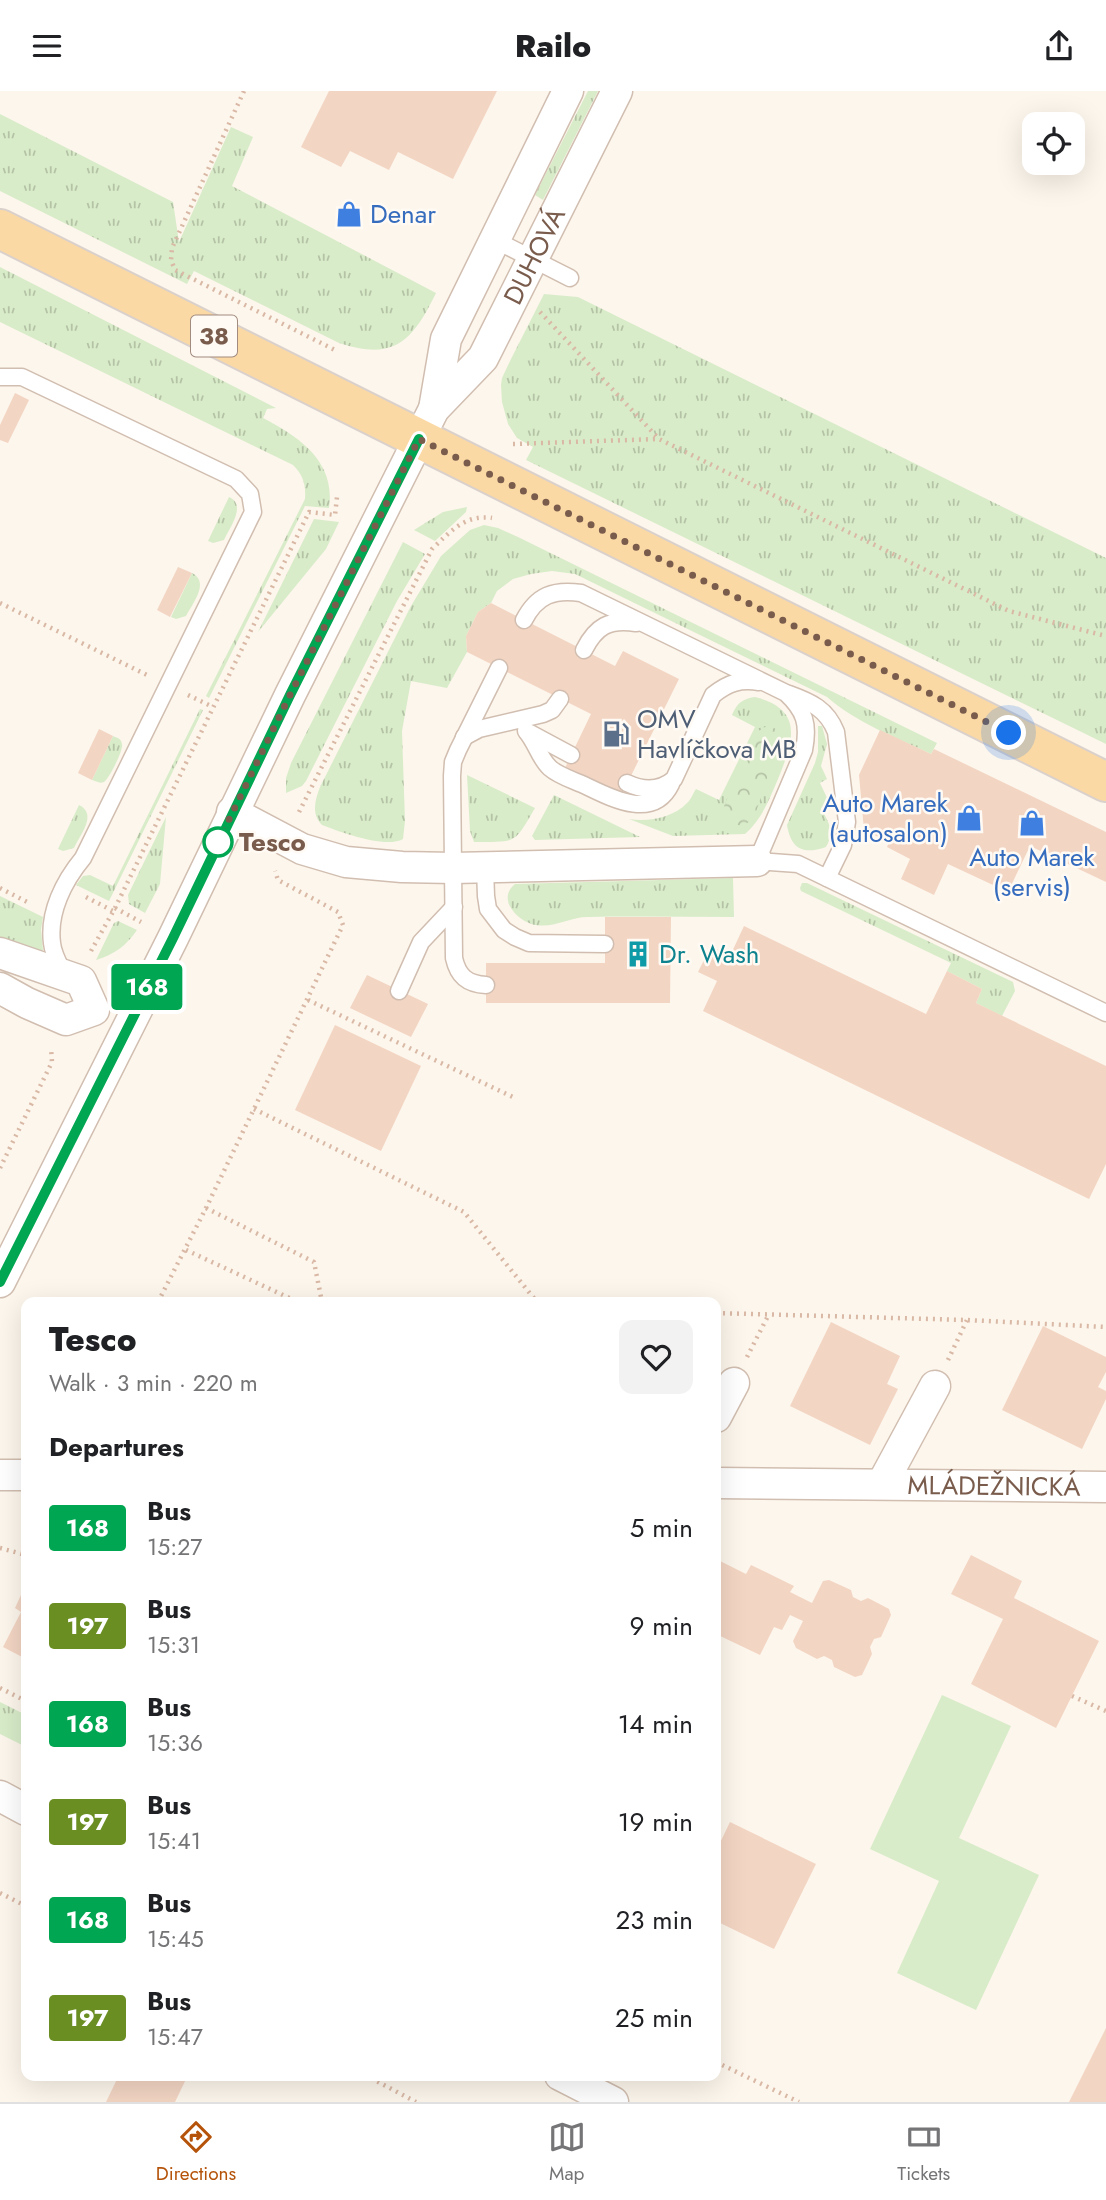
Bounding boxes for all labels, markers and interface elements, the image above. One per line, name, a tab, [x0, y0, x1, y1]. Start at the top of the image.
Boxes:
text: Railo	[515, 23, 591, 69]
icon: menu	[28, 27, 66, 65]
icon: share	[1040, 27, 1078, 65]
map controls	[1022, 112, 1085, 175]
button: locate	[1022, 112, 1085, 175]
place label: Denar	[370, 195, 436, 233]
shop icon: Denar	[334, 199, 364, 229]
street label: DUHOVÁ	[494, 200, 575, 311]
road number: 38	[191, 315, 237, 357]
place label: OMV Havlíčkova MB	[637, 700, 797, 768]
your location	[991, 715, 1026, 750]
fuel station icon: OMV Havlíčkova MB	[601, 719, 631, 749]
place label: Auto Marek (autosalon)	[823, 784, 949, 852]
shop icon: Auto Marek (autosalon)	[954, 803, 984, 833]
shop icon: Auto Marek (servis)	[1017, 808, 1047, 838]
place label: Tesco	[239, 823, 306, 861]
marker: Tesco	[203, 827, 233, 857]
place label: Auto Marek (servis)	[969, 838, 1095, 906]
place label: Dr. Wash	[659, 935, 759, 973]
building icon: Dr. Wash	[623, 939, 653, 969]
line badge: 168	[107, 964, 187, 1010]
text: 168	[125, 969, 169, 1004]
text: Tesco	[49, 1316, 137, 1363]
button: heart	[619, 1320, 693, 1394]
text: Walk · 3 min · 220 m	[49, 1366, 258, 1400]
text: Departures	[49, 1428, 184, 1466]
street label: MLÁDEŽNICKÁ	[907, 1466, 1082, 1506]
text: Bus	[147, 1492, 191, 1530]
text: 5 min	[630, 1509, 693, 1547]
text: 168	[66, 1510, 109, 1545]
text: 15:27	[147, 1530, 202, 1564]
text: Bus	[147, 1590, 191, 1628]
text: 9 min	[630, 1607, 693, 1645]
text: 197	[66, 1608, 109, 1643]
text: 15:31	[147, 1628, 200, 1662]
text: Bus	[147, 1688, 191, 1726]
text: 14 min	[618, 1705, 693, 1743]
text: 168	[66, 1706, 109, 1741]
text: 15:36	[147, 1726, 203, 1760]
text: Bus	[147, 1786, 191, 1824]
text: 19 min	[618, 1803, 693, 1841]
text: 197	[66, 1804, 109, 1839]
text: 15:41	[147, 1824, 201, 1858]
text: Bus	[147, 1884, 191, 1922]
text: 23 min	[616, 1901, 693, 1939]
text: 168	[66, 1902, 109, 1937]
text: 15:45	[147, 1922, 204, 1956]
text: Bus	[147, 1982, 191, 2020]
text: 25 min	[615, 1999, 693, 2037]
text: 197	[66, 2000, 109, 2035]
text: 15:47	[147, 2020, 203, 2054]
tab: Directions	[156, 2118, 236, 2187]
tab: Map	[548, 2118, 586, 2187]
tab: Tickets	[897, 2118, 950, 2187]

